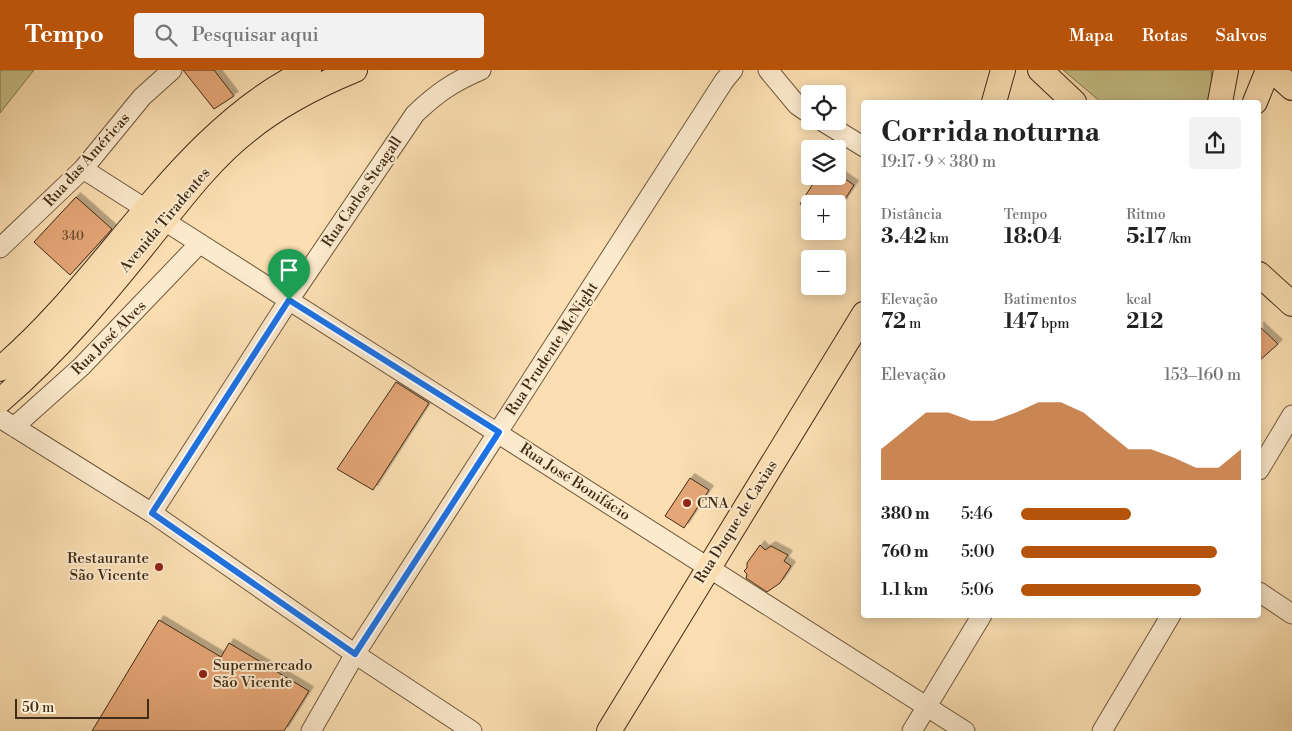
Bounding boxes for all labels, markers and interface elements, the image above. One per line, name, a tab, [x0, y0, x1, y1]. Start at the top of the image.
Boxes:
search box	[134, 13, 484, 58]
text: Tempo	[25, 20, 104, 50]
icon: search	[152, 21, 180, 49]
text: Pesquisar aqui	[192, 23, 319, 47]
text: Mapa	[1069, 24, 1114, 47]
text: Rotas	[1142, 24, 1188, 47]
text: Salvos	[1216, 24, 1267, 47]
map controls	[801, 85, 846, 295]
button: locate	[801, 85, 846, 130]
street label: Rua das Américas	[40, 109, 134, 211]
text: Corrida noturna	[881, 115, 1100, 150]
button: share	[1189, 117, 1241, 169]
street label: Rua Carlos Steagall	[318, 133, 406, 251]
button: layers	[801, 140, 846, 185]
text: 19:17 · 9 × 380 m	[881, 152, 996, 172]
street label: Avenida Tiradentes	[115, 164, 214, 277]
button: +	[801, 195, 846, 240]
text: Distância	[881, 206, 942, 224]
text: Tempo	[1004, 206, 1047, 224]
text: Ritmo	[1126, 206, 1166, 224]
text: 3.42	[881, 224, 927, 250]
text: 18:04	[1004, 224, 1062, 250]
text: 5:17	[1126, 224, 1166, 250]
house number: 340	[62, 229, 84, 244]
text: km	[927, 230, 949, 248]
text: /km	[1166, 230, 1192, 248]
pin	[268, 249, 310, 300]
button: −	[801, 250, 846, 295]
icon: arrive	[275, 256, 303, 284]
street label: Rua Prudente McNight	[502, 278, 603, 419]
text: Elevação	[881, 291, 938, 309]
text: Batimentos	[1004, 291, 1077, 309]
text: kcal	[1126, 291, 1152, 309]
street label: Rua José Alves	[68, 297, 150, 379]
text: 72	[881, 309, 906, 335]
text: 147	[1004, 309, 1038, 335]
text: 212	[1126, 309, 1163, 335]
text: m	[906, 315, 921, 333]
text: bpm	[1038, 315, 1070, 333]
text: Elevação	[881, 365, 946, 385]
text: 153–160 m	[1164, 365, 1241, 385]
street label: Rua José Bonifácio	[516, 439, 634, 525]
street label: Rua Duque de Caxias	[690, 457, 782, 587]
place label: CNA	[697, 494, 729, 513]
marker: CNA	[681, 497, 693, 509]
text: 380 m	[881, 504, 930, 524]
text: 5:46	[961, 504, 993, 524]
text: 760 m	[881, 542, 929, 562]
text: 5:00	[961, 542, 995, 562]
place label: Restaurante São Vicente	[67, 549, 149, 585]
marker: Restaurante São Vicente	[153, 561, 165, 573]
text: 1.1 km	[881, 580, 928, 600]
text: 5:06	[961, 580, 994, 600]
place label: Supermercado São Vicente	[213, 656, 312, 692]
marker: Supermercado São Vicente	[197, 668, 209, 680]
scale bar	[15, 696, 149, 719]
text: 50 m	[22, 699, 54, 717]

